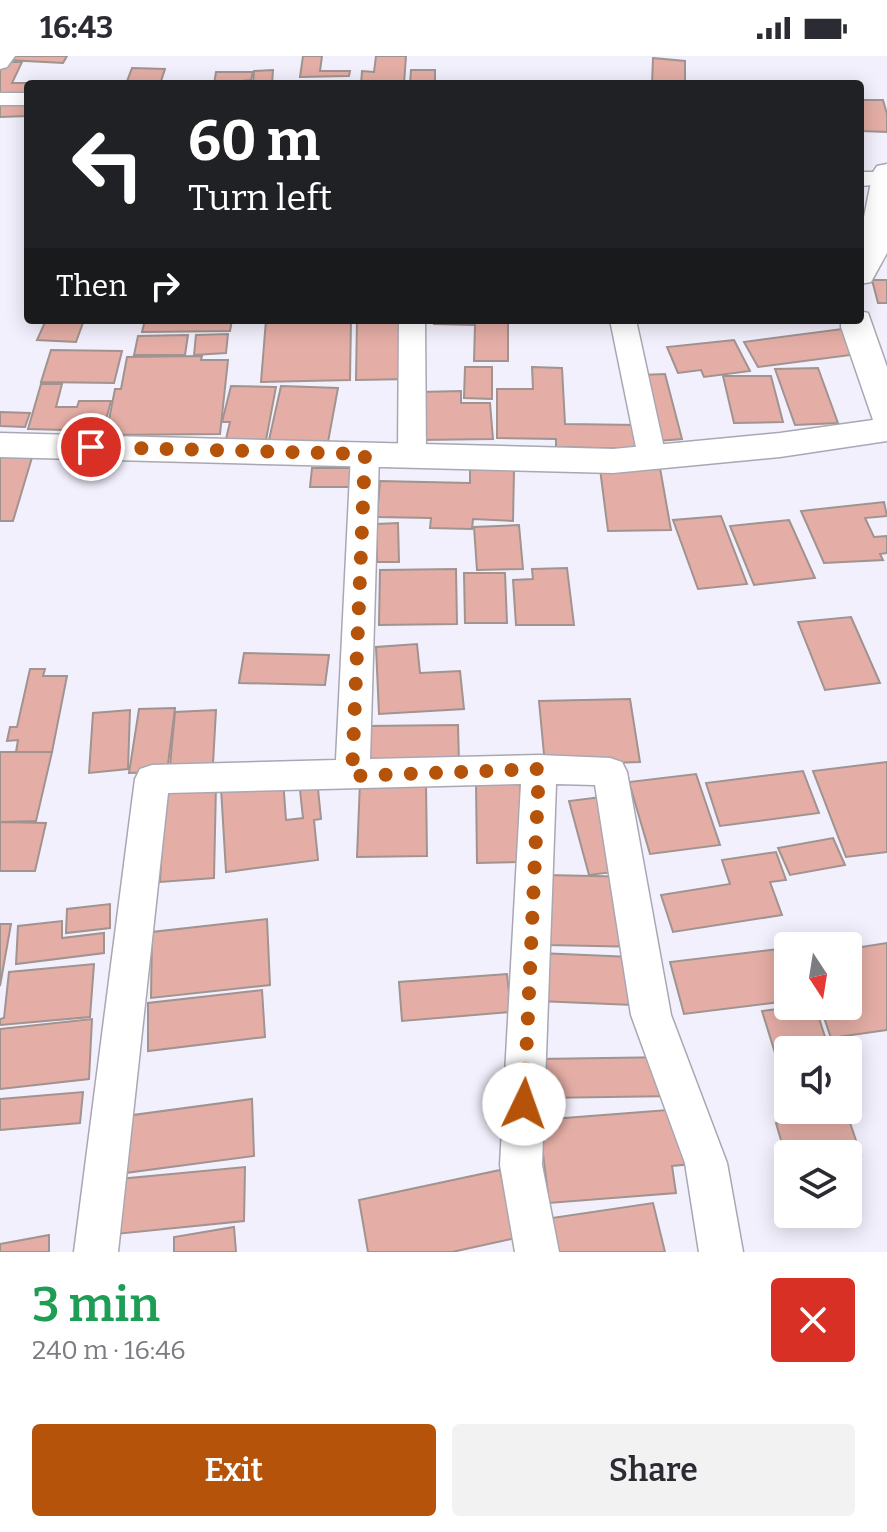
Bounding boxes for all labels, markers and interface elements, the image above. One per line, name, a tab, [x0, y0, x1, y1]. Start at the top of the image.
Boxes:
text: 16:43	[40, 10, 113, 46]
text: 60 m	[188, 108, 320, 175]
icon: left	[56, 112, 160, 216]
text: Turn left	[188, 176, 332, 220]
icon: right	[143, 264, 187, 308]
text: Then	[56, 268, 127, 304]
pin	[57, 413, 125, 481]
icon: arrive	[69, 425, 113, 469]
north arrow	[774, 932, 862, 1020]
map controls	[774, 932, 862, 1228]
button: sound	[774, 1036, 862, 1124]
position arrow	[482, 1062, 566, 1146]
button: layers	[774, 1140, 862, 1228]
text: 3 min	[32, 1276, 160, 1334]
button: close	[771, 1278, 855, 1362]
text: 240 m · 16:46	[32, 1335, 186, 1366]
button: Exit	[32, 1424, 436, 1516]
button: Share	[452, 1424, 855, 1516]

